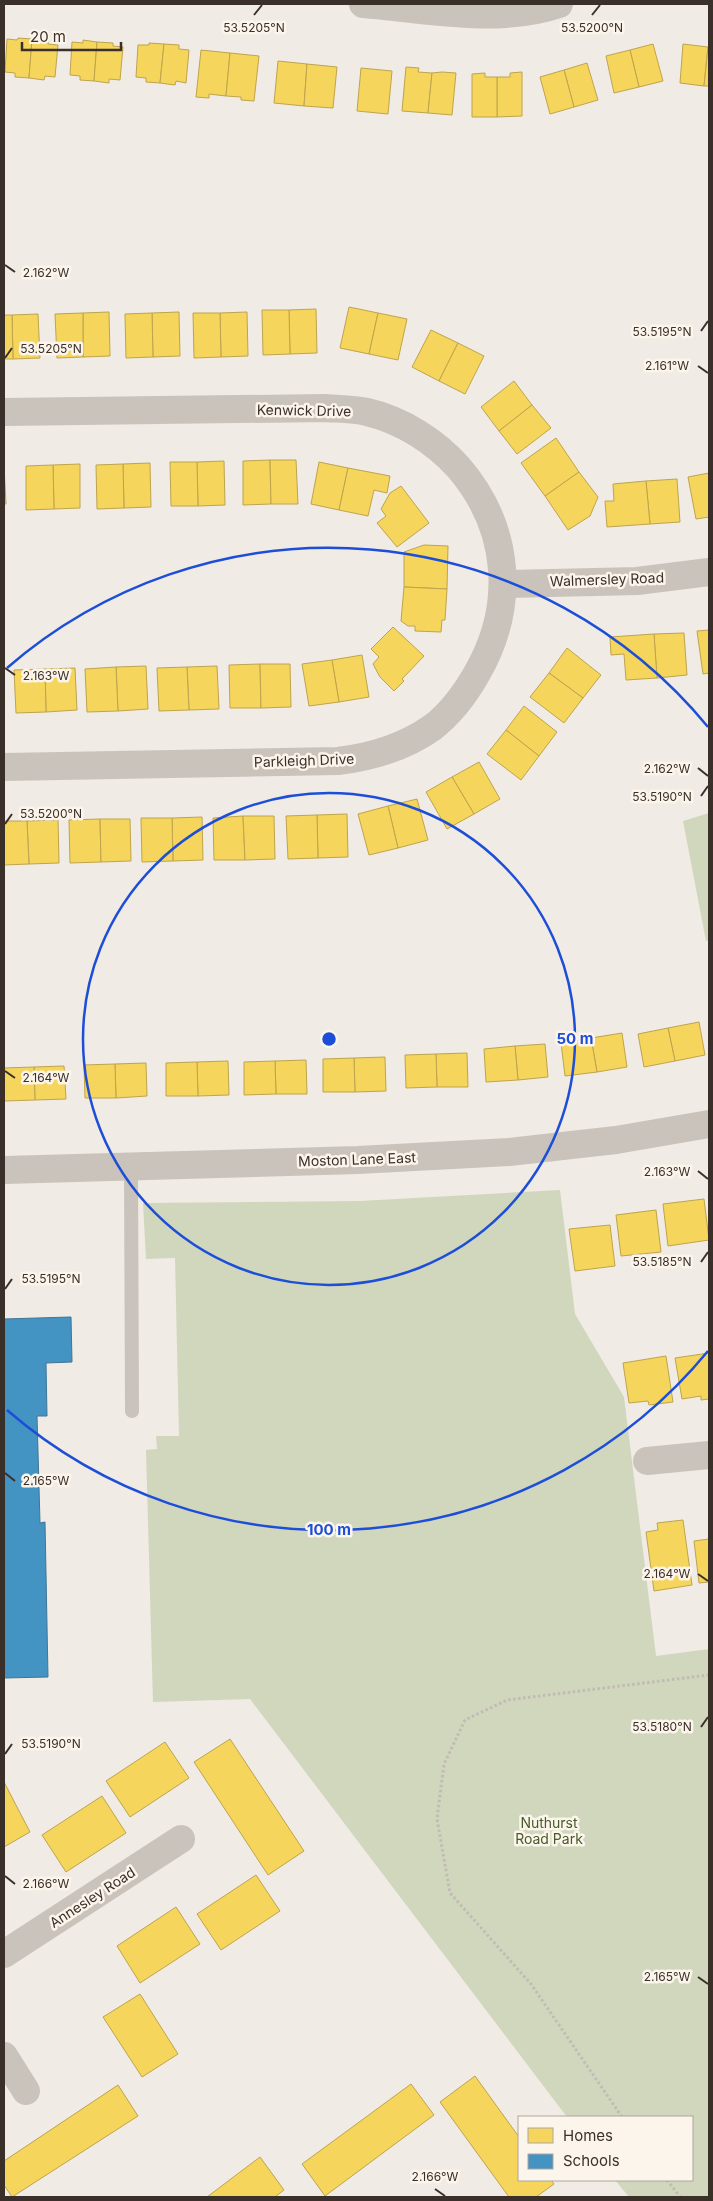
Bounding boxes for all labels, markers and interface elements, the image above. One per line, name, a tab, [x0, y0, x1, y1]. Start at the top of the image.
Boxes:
scale bar	[22, 20, 121, 52]
text: 53.5205°N	[223, 20, 285, 35]
text: 53.5200°N	[561, 20, 623, 35]
text: 20 m	[30, 27, 66, 46]
text: 2.162°W	[23, 265, 70, 280]
text: 53.5195°N	[632, 324, 692, 339]
text: 53.5205°N	[20, 341, 82, 356]
text: 2.161°W	[645, 358, 689, 373]
street label: Kenwick Drive	[257, 401, 351, 419]
street label: Walmersley Road	[550, 569, 664, 589]
text: 2.163°W	[23, 668, 69, 683]
street label: Parkleigh Drive	[253, 750, 355, 770]
text: 2.162°W	[644, 761, 691, 776]
text: 53.5190°N	[632, 789, 692, 804]
text: 53.5200°N	[20, 806, 82, 821]
text: 50 m	[557, 1029, 593, 1048]
centre of rings	[320, 1030, 338, 1048]
text: 2.164°W	[23, 1070, 70, 1085]
street label: Moston Lane East	[298, 1148, 417, 1170]
text: 2.163°W	[644, 1164, 690, 1179]
text: 53.5185°N	[632, 1254, 692, 1269]
text: 53.5195°N	[21, 1271, 81, 1286]
text: 2.165°W	[23, 1473, 69, 1488]
text: 100 m	[307, 1520, 351, 1539]
text: 2.164°W	[644, 1566, 691, 1581]
text: 53.5180°N	[632, 1719, 692, 1734]
text: 53.5190°N	[21, 1736, 81, 1751]
park label: Nuthurst Road Park	[515, 1814, 583, 1847]
street label: Annesley Road	[46, 1863, 138, 1931]
text: 2.166°W	[23, 1876, 70, 1891]
text: 2.165°W	[644, 1969, 690, 1984]
legend	[518, 2116, 693, 2181]
text: Homes	[563, 2126, 613, 2145]
text: Schools	[563, 2151, 620, 2170]
text: 2.166°W	[412, 2169, 459, 2184]

